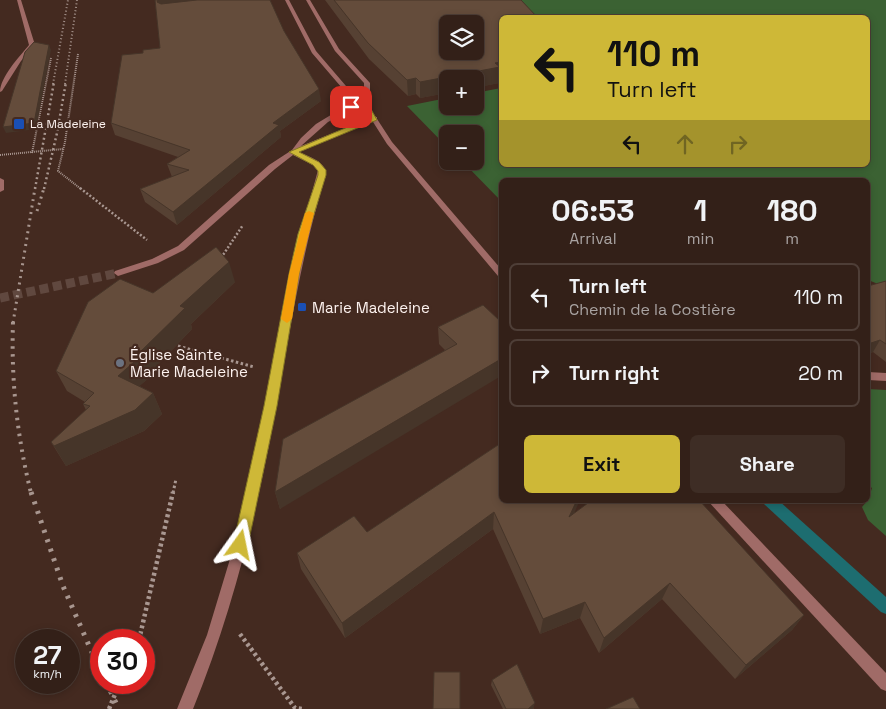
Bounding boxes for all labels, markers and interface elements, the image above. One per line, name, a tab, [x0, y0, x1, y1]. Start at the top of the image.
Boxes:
map controls	[439, 15, 484, 170]
button: layers	[439, 15, 484, 60]
text: 110 m	[607, 32, 700, 76]
icon: left	[524, 35, 589, 100]
button: +	[439, 70, 484, 115]
text: Turn left	[607, 75, 697, 103]
pin	[330, 86, 372, 128]
icon: arrive	[337, 93, 365, 121]
place label: La Madeleine	[30, 116, 106, 132]
marker: La Madeleine	[12, 117, 26, 131]
button: −	[439, 125, 484, 170]
icon: left	[618, 130, 646, 158]
icon: ahead	[671, 130, 699, 158]
icon: right	[724, 130, 752, 158]
text: 06:53	[551, 191, 635, 230]
text: 1	[694, 191, 707, 230]
text: 180	[767, 191, 818, 230]
text: Arrival	[569, 228, 617, 249]
text: min	[687, 228, 714, 249]
text: m	[785, 228, 799, 249]
text: Turn left	[569, 274, 647, 299]
icon: left	[526, 283, 554, 311]
text: 110 m	[794, 285, 843, 310]
place label: Marie Madeleine	[312, 298, 430, 317]
text: Chemin de la Costière	[569, 299, 736, 320]
marker: Marie Madeleine	[296, 301, 308, 313]
place label: Église Sainte Marie Madeleine	[130, 345, 248, 381]
marker: Église Sainte Marie Madeleine	[114, 357, 126, 369]
icon: right	[526, 359, 554, 387]
text: Turn right	[569, 361, 659, 386]
text: 20 m	[798, 361, 843, 386]
button: Exit	[524, 435, 680, 493]
button: Share	[690, 435, 845, 493]
position arrow	[213, 518, 265, 570]
speed limit sign: 30	[90, 629, 155, 694]
text: 27	[33, 639, 62, 671]
text: km/h	[33, 666, 62, 682]

